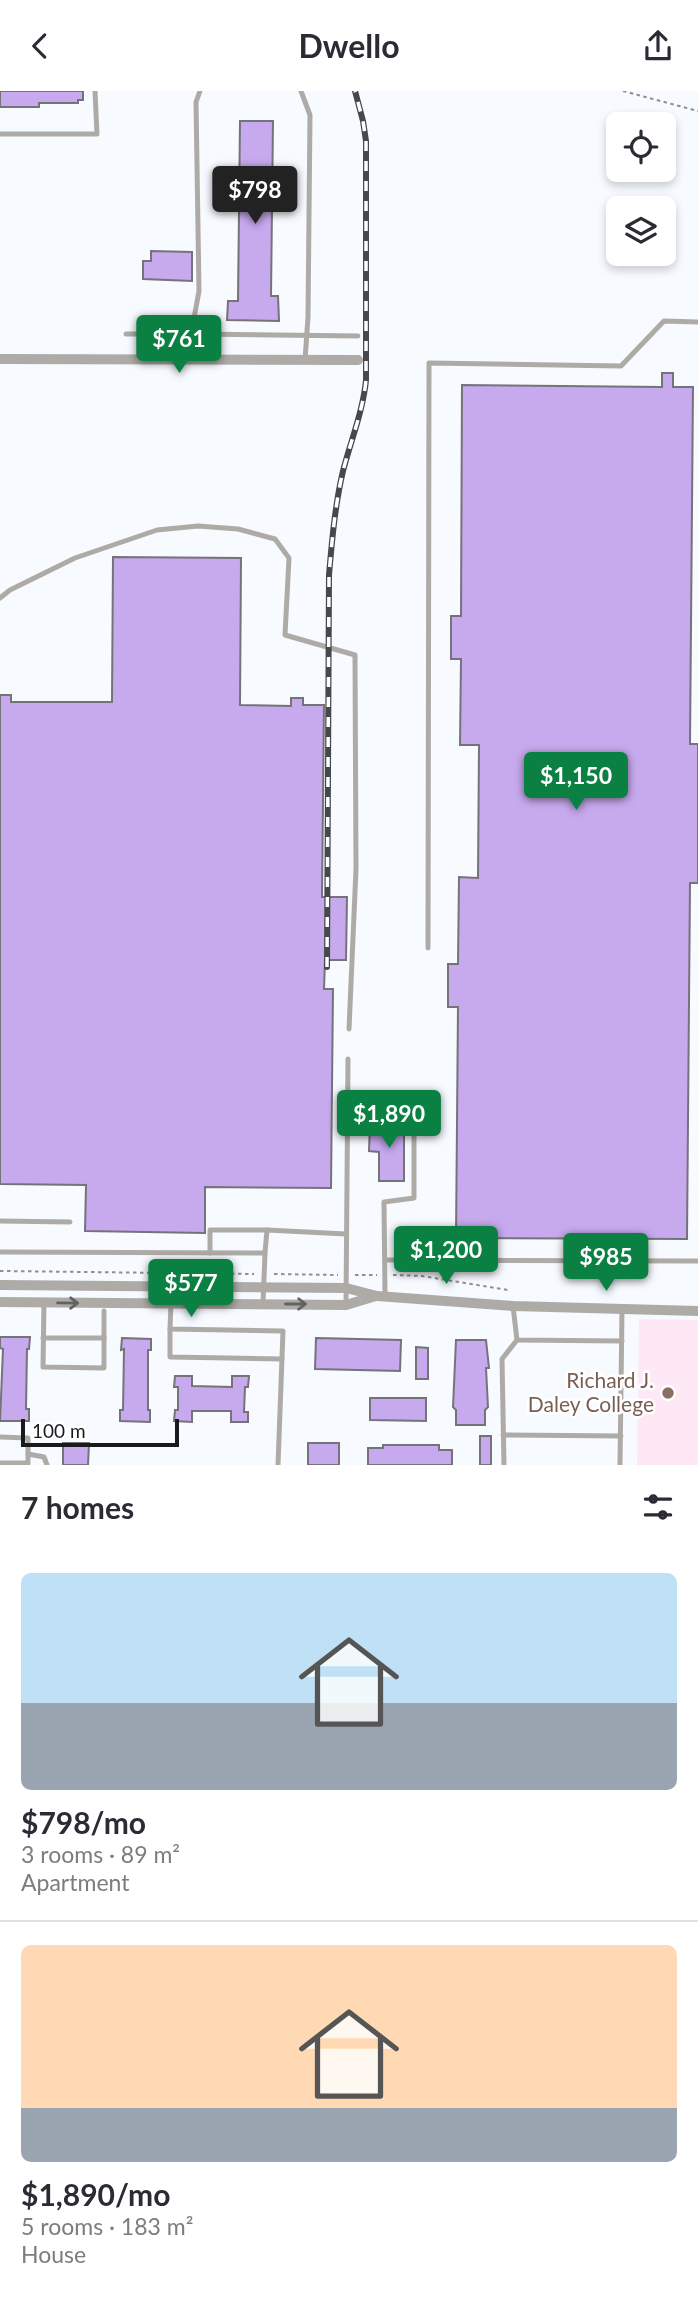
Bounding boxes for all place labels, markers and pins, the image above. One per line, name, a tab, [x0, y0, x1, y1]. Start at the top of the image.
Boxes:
pin: $798	[214, 167, 296, 226]
pin: $761	[138, 315, 220, 375]
pin: $1,150	[519, 753, 633, 812]
pin: $1,890	[332, 1091, 446, 1150]
pin: $1,200	[389, 1227, 503, 1286]
pin: $985	[565, 1233, 647, 1293]
pin: $577	[150, 1259, 232, 1319]
place label: Richard J. Daley College	[528, 1367, 654, 1416]
marker: Richard J. Daley College	[660, 1385, 676, 1401]

